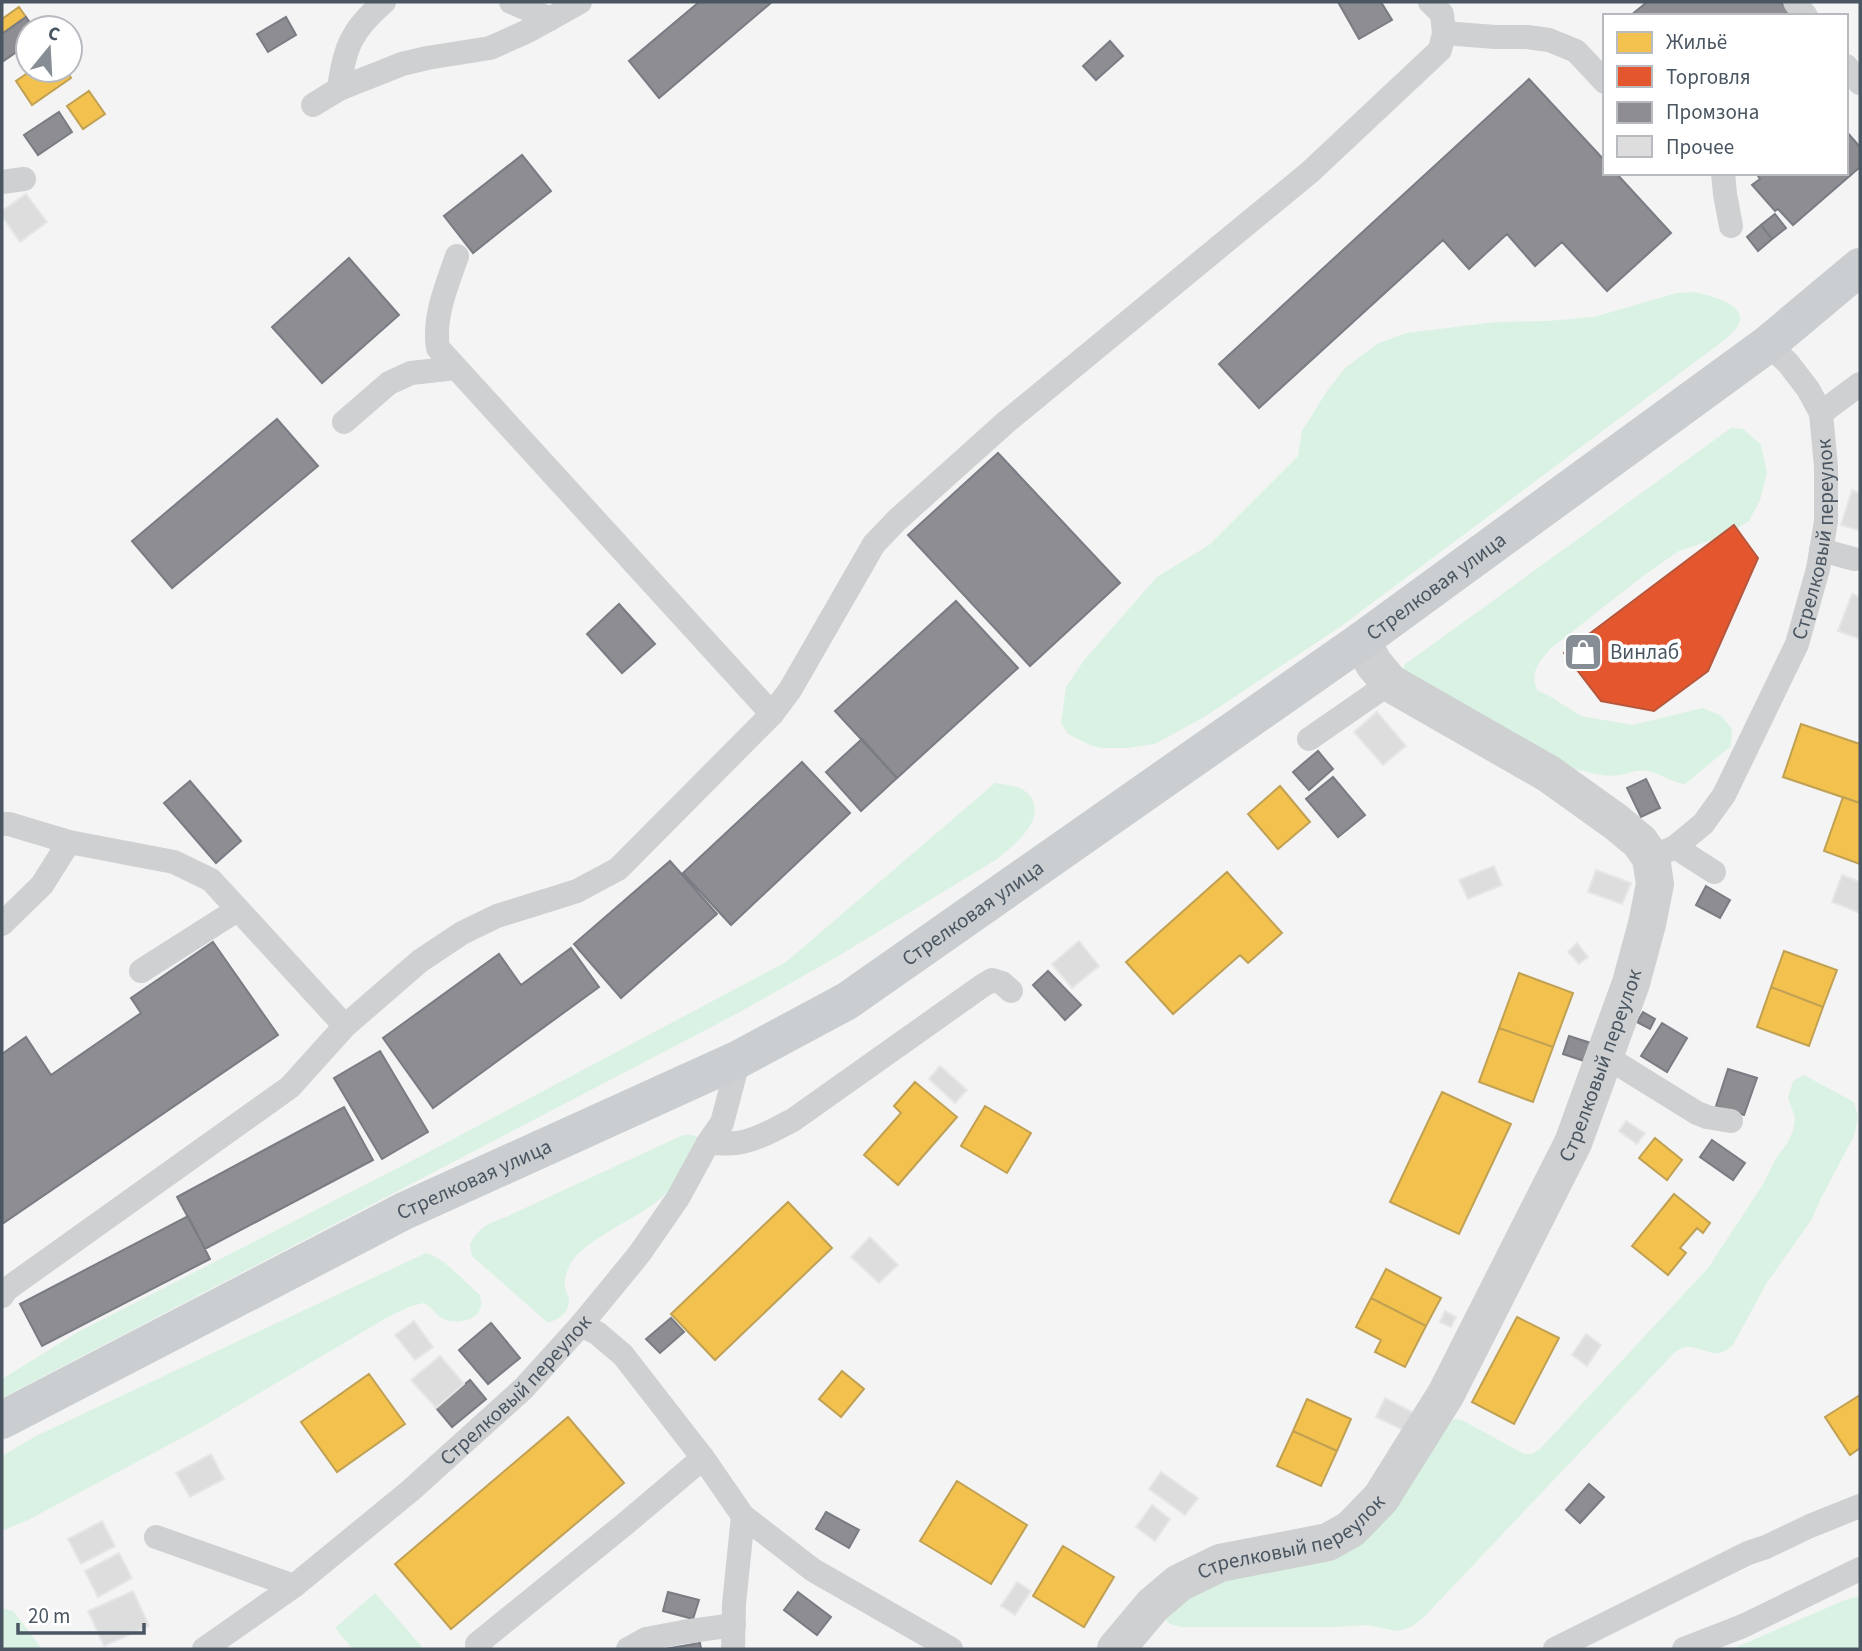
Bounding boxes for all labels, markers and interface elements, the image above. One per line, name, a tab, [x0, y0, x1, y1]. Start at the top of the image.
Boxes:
north arrow	[14, 14, 84, 84]
legend	[1603, 14, 1848, 175]
text: С	[44, 20, 63, 49]
text: Жильё	[1666, 27, 1727, 57]
text: Торговля	[1666, 62, 1751, 92]
text: Промзона	[1666, 97, 1759, 127]
text: Прочее	[1666, 132, 1734, 162]
street label: Стрелковый переулок	[1784, 437, 1841, 643]
street label: Стрелковая улица	[1360, 525, 1512, 648]
shop icon: Винлаб	[1562, 631, 1604, 673]
place label: Винлаб	[1610, 637, 1679, 667]
street label: Стрелковая улица	[896, 853, 1050, 973]
street label: Стрелковый переулок	[1551, 965, 1649, 1167]
street label: Стрелковая улица	[391, 1131, 556, 1227]
street label: Стрелковый переулок	[433, 1308, 599, 1472]
street label: Стрелковый переулок	[1192, 1487, 1392, 1587]
scale bar	[18, 1592, 144, 1636]
text: 20 m	[28, 1601, 70, 1631]

